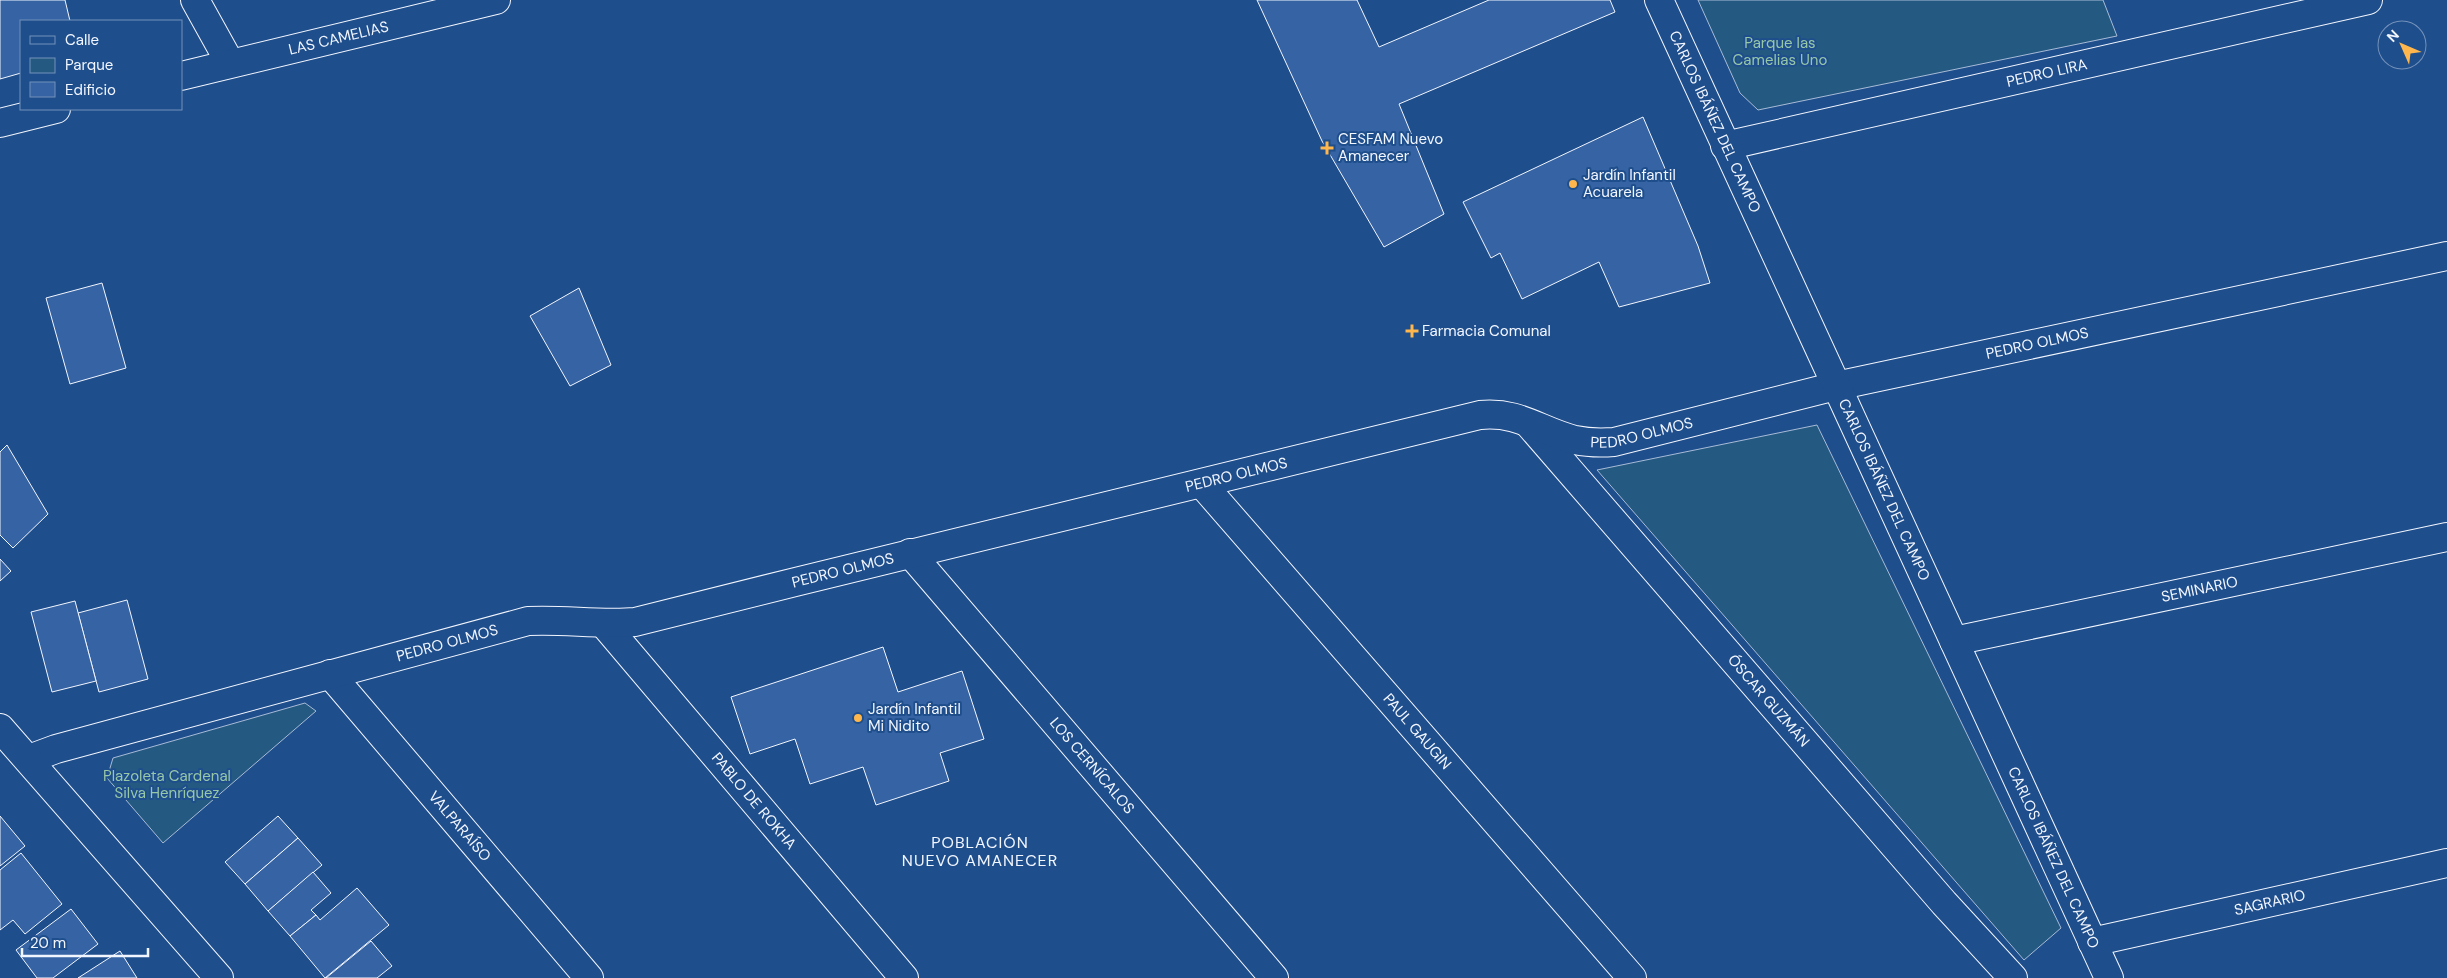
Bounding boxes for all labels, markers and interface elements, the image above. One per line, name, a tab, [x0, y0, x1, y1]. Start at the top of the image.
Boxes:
street label: LAS CAMELIAS	[286, 16, 391, 60]
legend	[20, 20, 182, 110]
north arrow	[2377, 20, 2427, 70]
text: N	[2383, 26, 2403, 46]
street label: CARLOS IBÁÑEZ DEL CAMPO	[1665, 28, 1766, 216]
text: Calle	[65, 30, 99, 50]
park label: Parque las Camelias Uno	[1733, 33, 1827, 70]
street label: PEDRO LIRA	[2004, 54, 2089, 92]
text: Parque	[65, 55, 113, 75]
text: Edificio	[65, 80, 116, 100]
place label: CESFAM Nuevo Amanecer	[1338, 129, 1443, 166]
marker: CESFAM Nuevo Amanecer	[1320, 141, 1334, 155]
place label: Jardín Infantil Acuarela	[1583, 165, 1676, 202]
marker: Jardín Infantil Acuarela	[1567, 178, 1579, 190]
place label: Farmacia Comunal	[1422, 321, 1551, 341]
street label: PEDRO OLMOS	[1984, 322, 2091, 364]
marker: Farmacia Comunal	[1406, 325, 1418, 337]
street label: CARLOS IBÁÑEZ DEL CAMPO	[1834, 395, 1935, 584]
street label: PEDRO OLMOS	[1590, 412, 1695, 453]
street label: PEDRO OLMOS	[1183, 453, 1290, 497]
street label: PEDRO OLMOS	[790, 548, 896, 593]
street label: SEMINARIO	[2160, 571, 2240, 607]
street label: PEDRO OLMOS	[394, 620, 500, 666]
street label: ÓSCAR GUZMÁN	[1723, 650, 1814, 751]
street label: PAUL GAUGIN	[1379, 689, 1456, 774]
place label: Jardín Infantil Mi Nidito	[868, 699, 961, 736]
marker: Jardín Infantil Mi Nidito	[852, 712, 864, 724]
street label: LOS CERNÍCALOS	[1045, 713, 1139, 818]
street label: PABLO DE ROKHA	[707, 748, 801, 854]
street label: CARLOS IBÁÑEZ DEL CAMPO	[2003, 763, 2104, 952]
park label: Plazoleta Cardenal Silva Henríquez	[103, 766, 231, 803]
street label: VALPARAÍSO	[424, 787, 495, 866]
district label: POBLACIÓN NUEVO AMANECER	[902, 832, 1058, 871]
street label: SAGRARIO	[2232, 885, 2307, 920]
scale bar	[22, 926, 149, 958]
text: 20 m	[30, 933, 66, 953]

